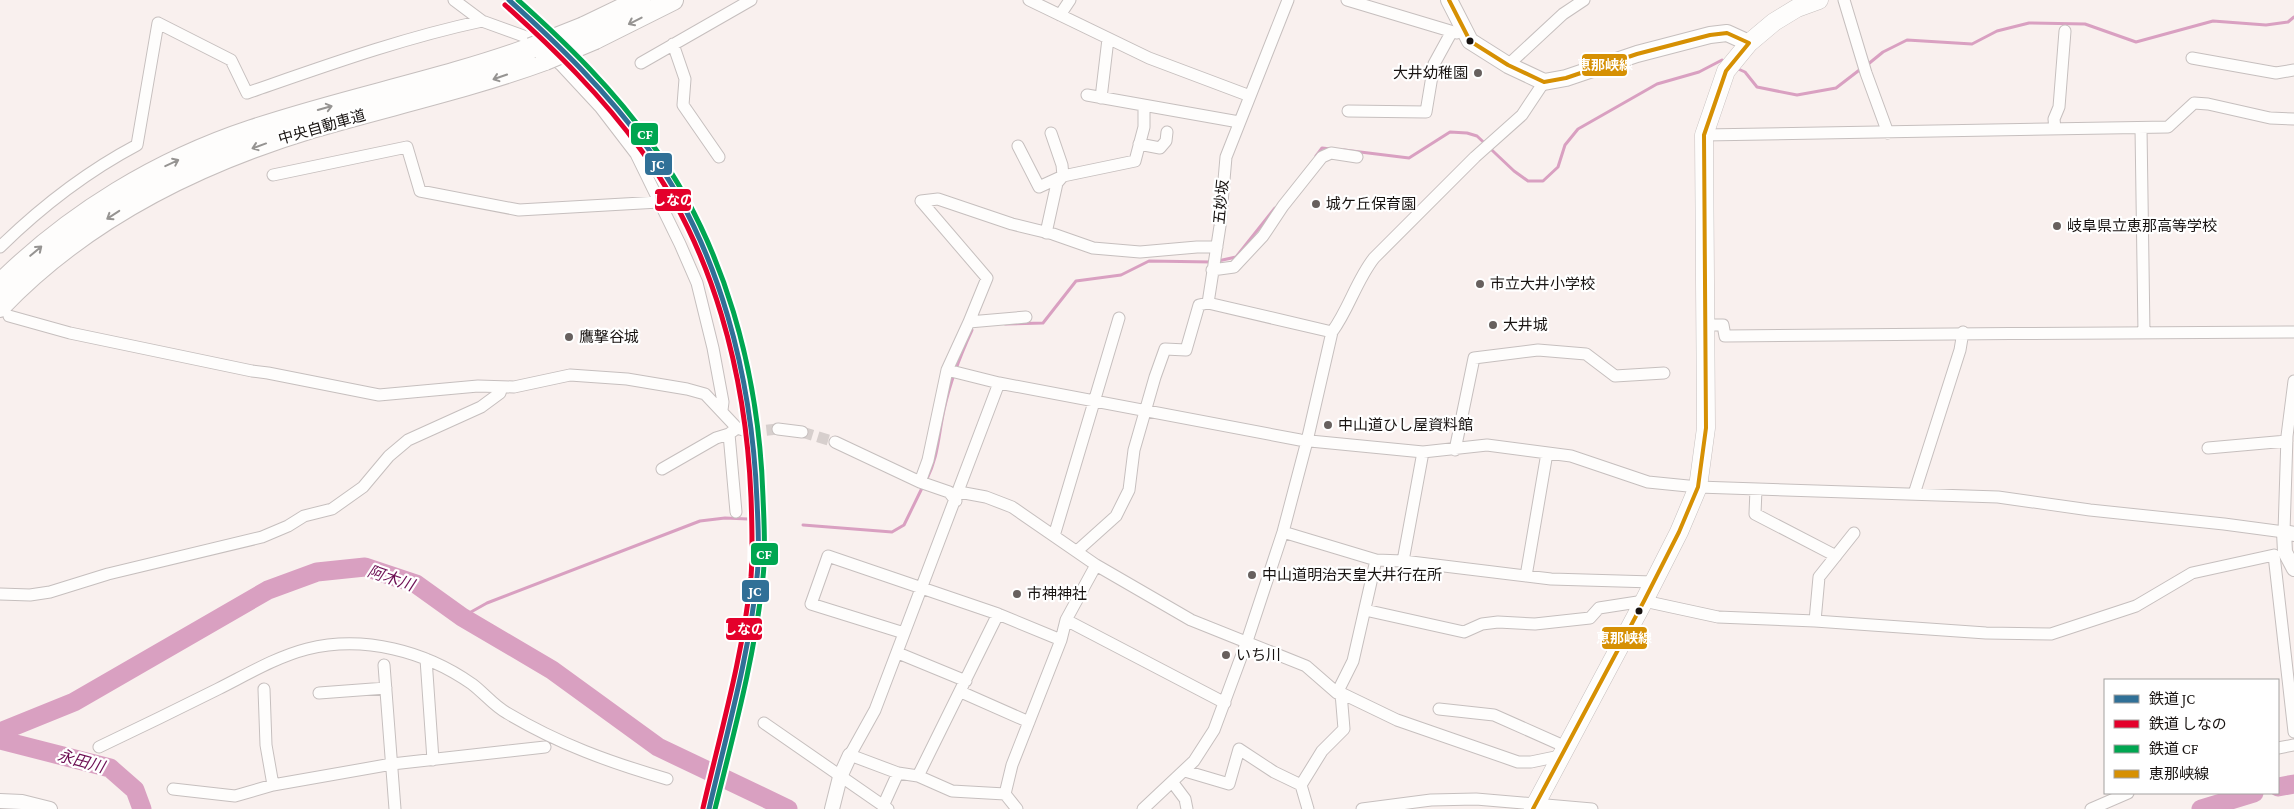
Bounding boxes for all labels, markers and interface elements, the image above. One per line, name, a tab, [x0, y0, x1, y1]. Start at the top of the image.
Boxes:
one-way arrow	[628, 17, 643, 26]
unlabelled marker	[1465, 36, 1475, 46]
line badge: 恵那峡線	[1581, 53, 1628, 77]
text: 恵那峡線	[1577, 57, 1633, 73]
place label: 大井幼稚園	[1393, 64, 1468, 81]
marker: 大井幼稚園	[1472, 67, 1484, 79]
one-way arrow	[492, 73, 508, 82]
one-way arrow	[316, 103, 332, 112]
street label: 中央自動車道	[277, 107, 367, 147]
line badge: CF	[630, 122, 659, 146]
text: CF	[637, 126, 654, 142]
one-way arrow	[252, 141, 268, 151]
line badge: JC	[644, 152, 673, 176]
text: JC	[649, 156, 665, 172]
one-way arrow	[164, 158, 179, 167]
street label: 五妙坂	[1211, 179, 1231, 225]
line badge: しなの	[654, 188, 692, 212]
text: しなの	[652, 192, 694, 208]
place label: 城ケ丘保育園	[1326, 196, 1416, 212]
marker: 城ケ丘保育園	[1310, 198, 1322, 210]
one-way arrow	[106, 210, 120, 221]
place label: 岐阜県立恵那高等学校	[2067, 218, 2217, 234]
marker: 岐阜県立恵那高等学校	[2051, 220, 2063, 232]
one-way arrow	[29, 246, 42, 257]
place label: 市立大井小学校	[1490, 275, 1595, 292]
marker: 市立大井小学校	[1474, 278, 1486, 290]
place label: 大井城	[1503, 316, 1548, 333]
marker: 大井城	[1487, 319, 1499, 331]
place label: 鷹撃谷城	[579, 329, 639, 345]
marker: 鷹撃谷城	[563, 331, 575, 343]
place label: 中山道ひし屋資料館	[1338, 416, 1473, 433]
marker: 中山道ひし屋資料館	[1322, 419, 1334, 431]
line badge: CF	[750, 542, 779, 566]
text: CF	[756, 546, 773, 562]
water label: 阿木川	[366, 562, 418, 594]
place label: 中山道明治天皇大井行在所	[1262, 566, 1442, 583]
marker: 中山道明治天皇大井行在所	[1246, 569, 1258, 581]
line badge: JC	[741, 579, 770, 603]
text: JC	[746, 583, 762, 599]
place label: 市神神社	[1027, 586, 1087, 602]
marker: 市神神社	[1011, 588, 1023, 600]
unlabelled marker	[1634, 606, 1644, 616]
line badge: しなの	[725, 617, 763, 641]
text: しなの	[723, 621, 765, 637]
line badge: 恵那峡線	[1601, 626, 1648, 650]
text: 恵那峡線	[1596, 630, 1652, 646]
place label: いち川	[1236, 647, 1281, 663]
marker: いち川	[1220, 649, 1232, 661]
legend	[2104, 679, 2279, 794]
text: 鉄道 JC	[2149, 691, 2195, 708]
text: 鉄道 しなの	[2149, 716, 2227, 732]
text: 鉄道 CF	[2149, 741, 2199, 757]
water label: 永田川	[56, 747, 108, 776]
text: 恵那峡線	[2149, 766, 2209, 782]

